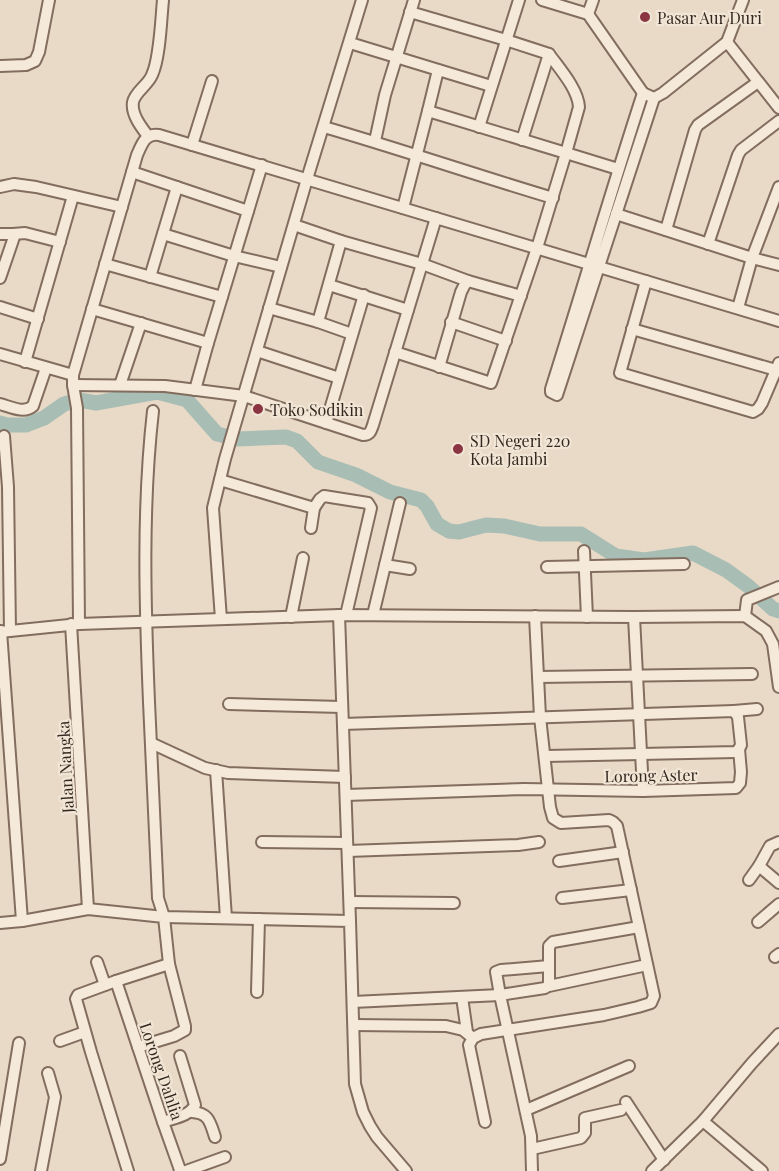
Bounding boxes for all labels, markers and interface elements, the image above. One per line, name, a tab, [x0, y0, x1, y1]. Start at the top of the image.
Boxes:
place label: Pasar Aur Duri	[657, 7, 762, 28]
marker: Pasar Aur Duri	[638, 10, 652, 24]
place label: Toko Sodikin	[270, 399, 364, 420]
marker: Toko Sodikin	[251, 402, 265, 416]
place label: SD Negeri 220 Kota Jambi	[470, 430, 570, 469]
marker: SD Negeri 220 Kota Jambi	[451, 442, 465, 456]
street label: Jalan Nangka	[52, 720, 78, 815]
street label: Lorong Aster	[604, 764, 698, 786]
street label: Lorong Dahlia	[136, 1020, 188, 1123]

